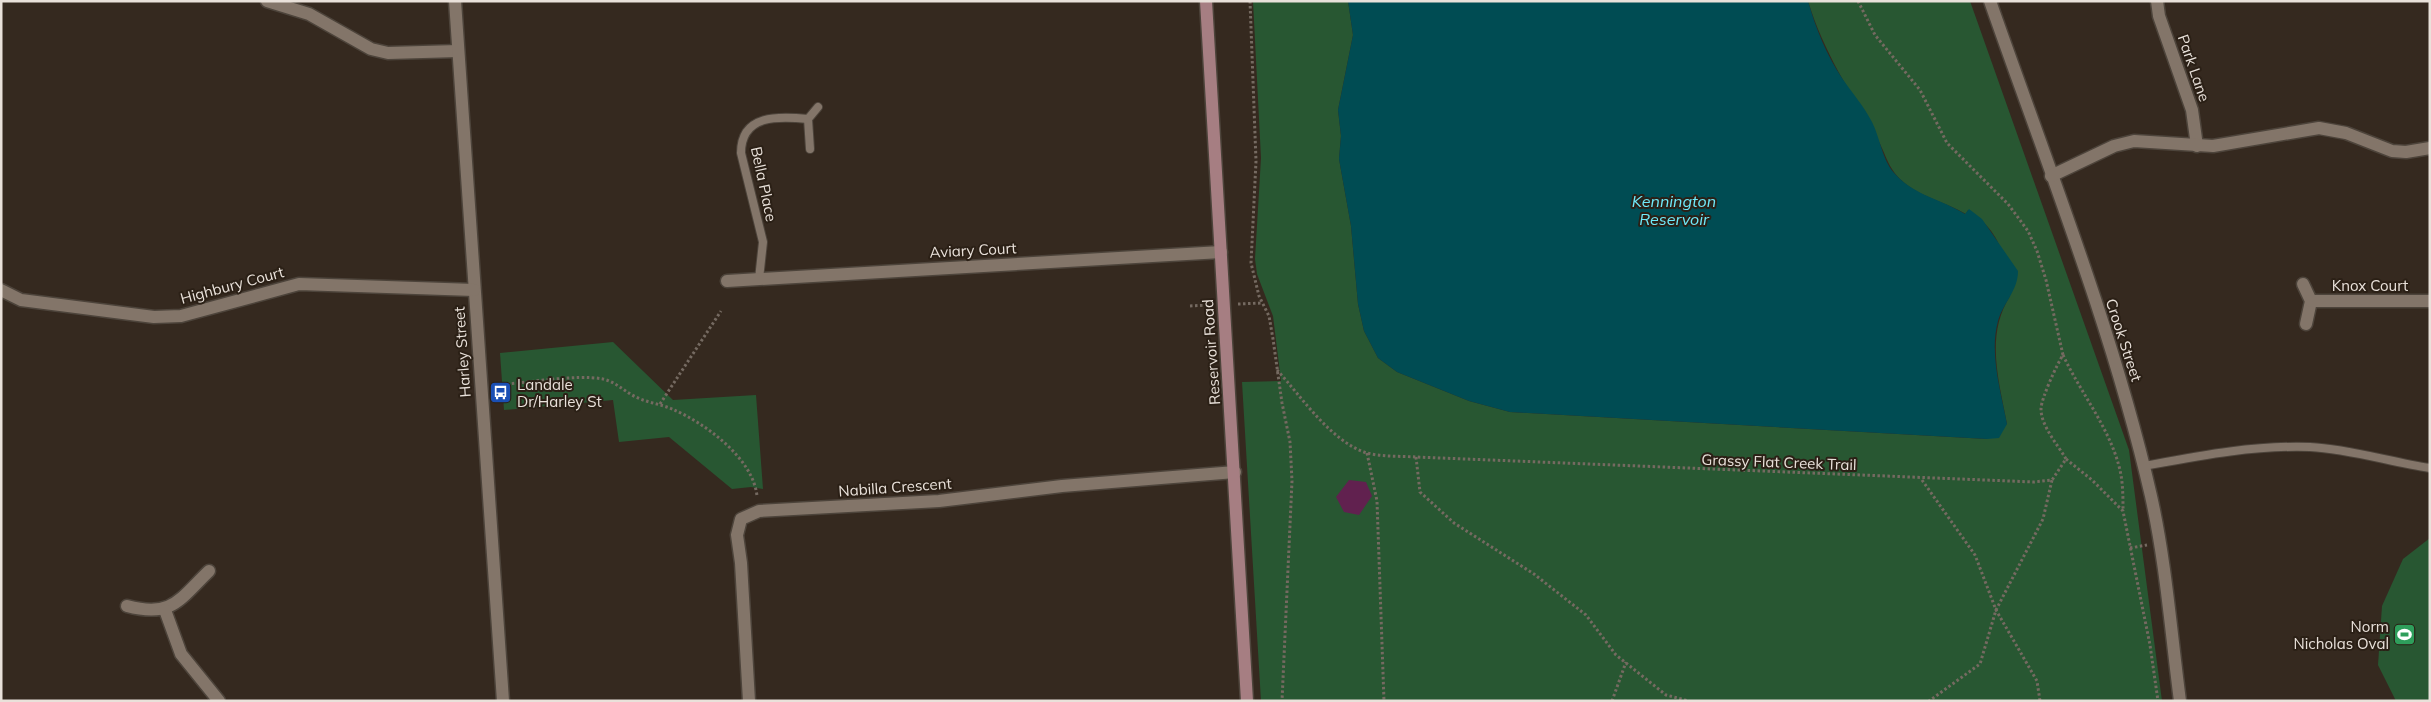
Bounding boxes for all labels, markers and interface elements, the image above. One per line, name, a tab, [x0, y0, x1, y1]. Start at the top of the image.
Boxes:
street label: Park Lane	[2174, 32, 2214, 104]
street label: Bella Place	[747, 145, 781, 223]
water label: Kennington Reservoir	[1632, 191, 1716, 229]
street label: Aviary Court	[929, 238, 1017, 262]
street label: Highbury Court	[178, 262, 286, 308]
street label: Knox Court	[2332, 276, 2408, 295]
street label: Crook Street	[2102, 296, 2146, 384]
street label: Reservoir Road	[1198, 298, 1224, 406]
street label: Harley Street	[449, 306, 475, 398]
place label: Landale Dr/Harley St	[517, 375, 602, 411]
bus stop icon: Landale Dr/Harley St	[489, 381, 513, 405]
street label: Grassy Flat Creek Trail	[1701, 450, 1857, 474]
street label: Nabilla Crescent	[838, 474, 952, 500]
place label: Norm Nicholas Oval	[2294, 617, 2389, 653]
sports icon: Norm Nicholas Oval	[2393, 623, 2417, 647]

